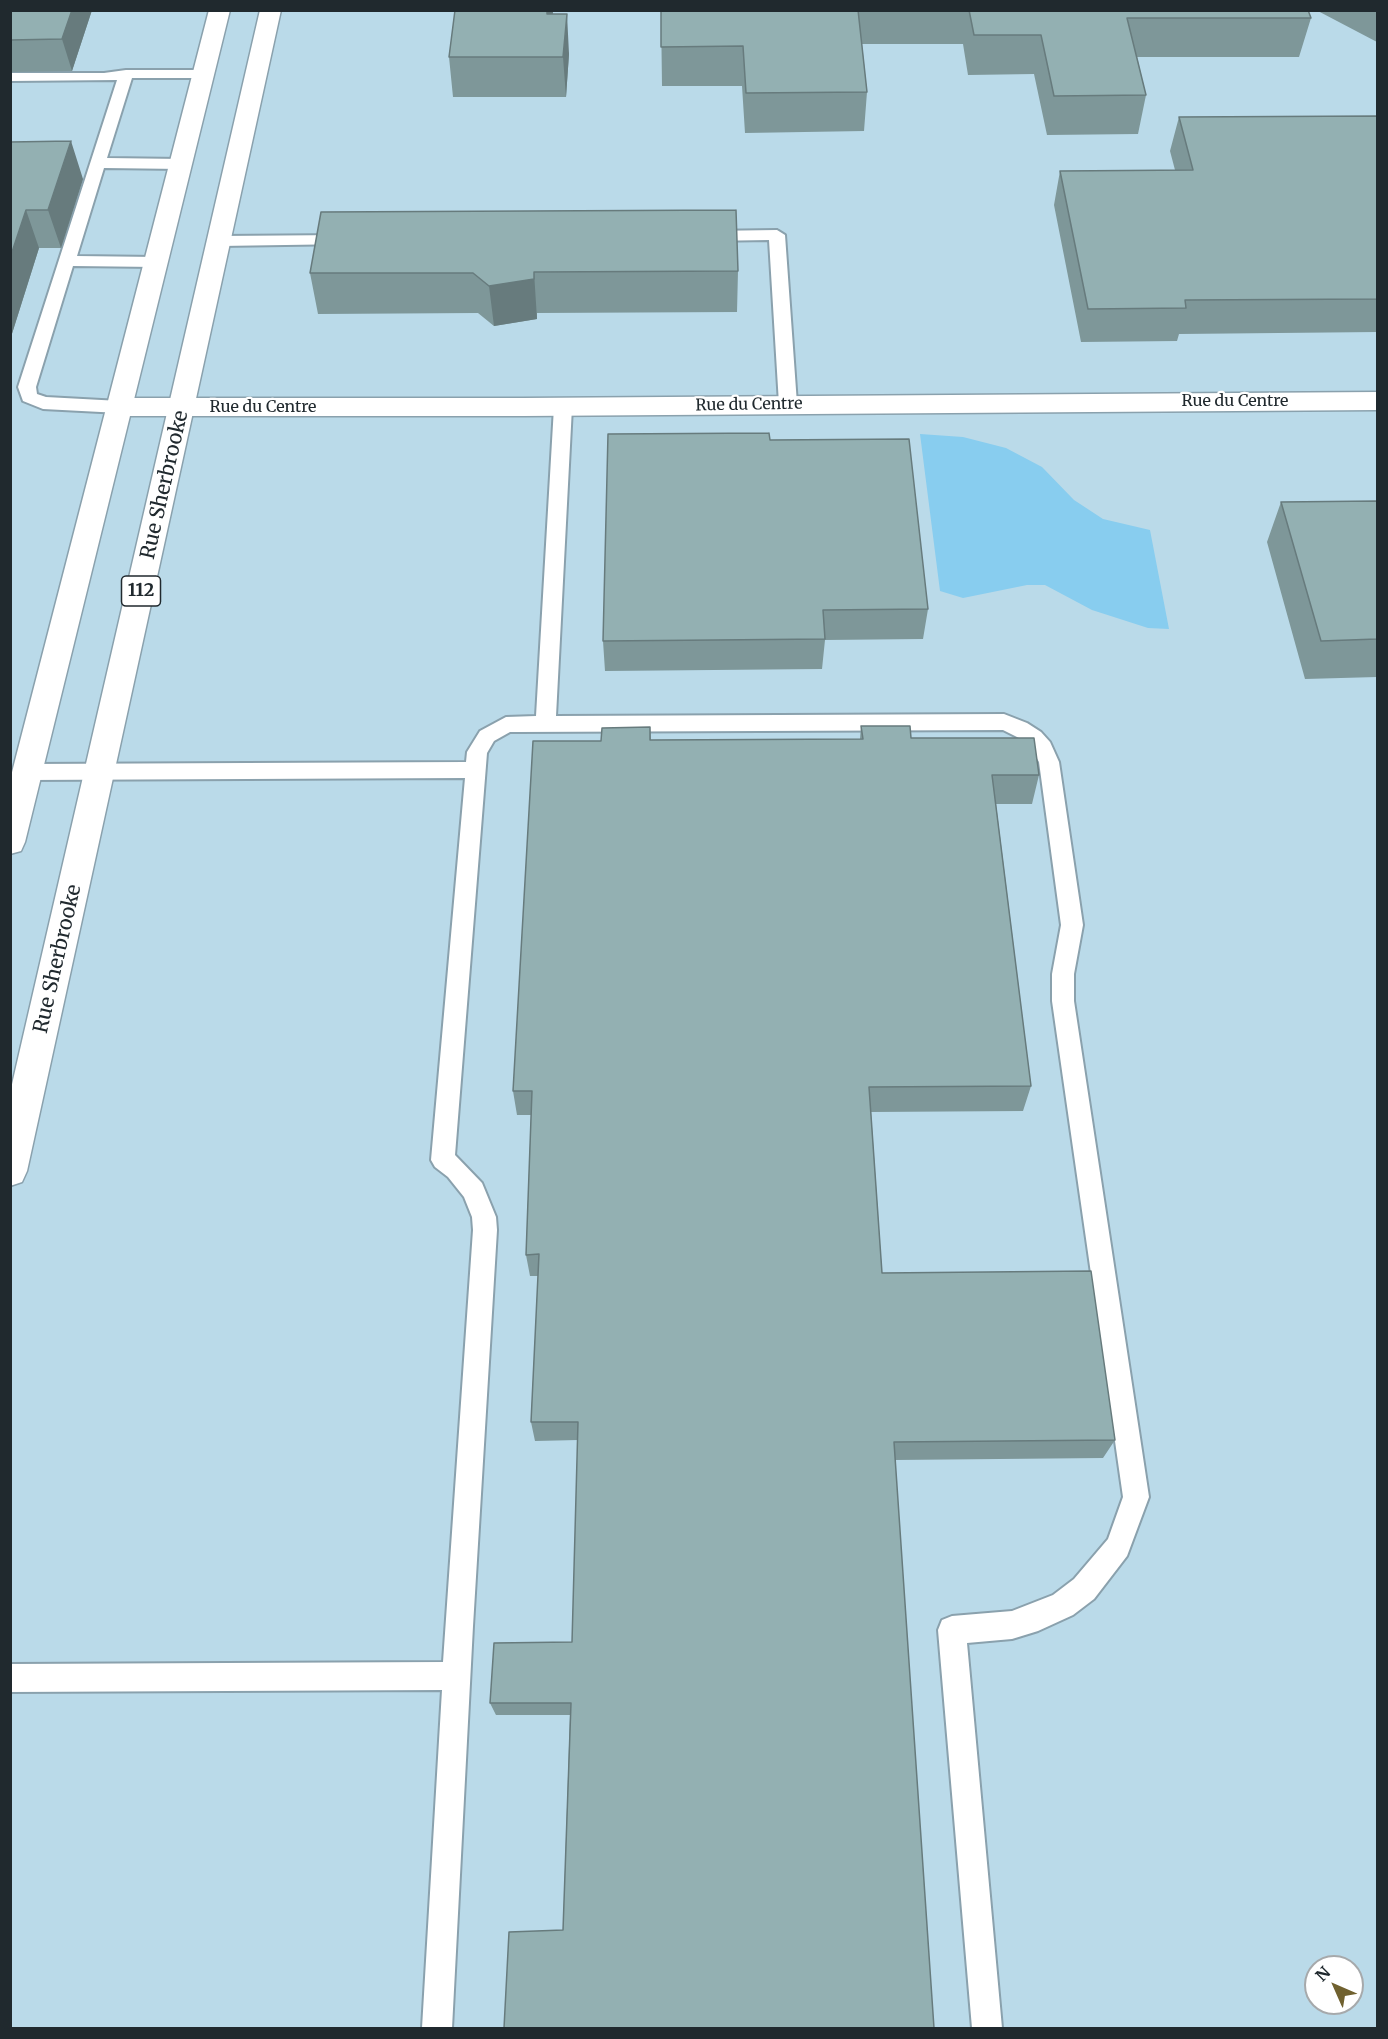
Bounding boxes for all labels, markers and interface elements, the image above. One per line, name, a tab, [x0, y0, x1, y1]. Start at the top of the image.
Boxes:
street label: Rue du Centre	[1182, 391, 1288, 411]
street label: Rue du Centre	[695, 394, 803, 416]
street label: Rue du Centre	[210, 397, 316, 417]
street label: Rue Sherbrooke	[136, 408, 194, 562]
road number: 112	[122, 576, 160, 606]
street label: Rue Sherbrooke	[29, 882, 87, 1036]
north arrow	[1304, 1955, 1364, 2015]
text: N	[1311, 1962, 1334, 1985]

